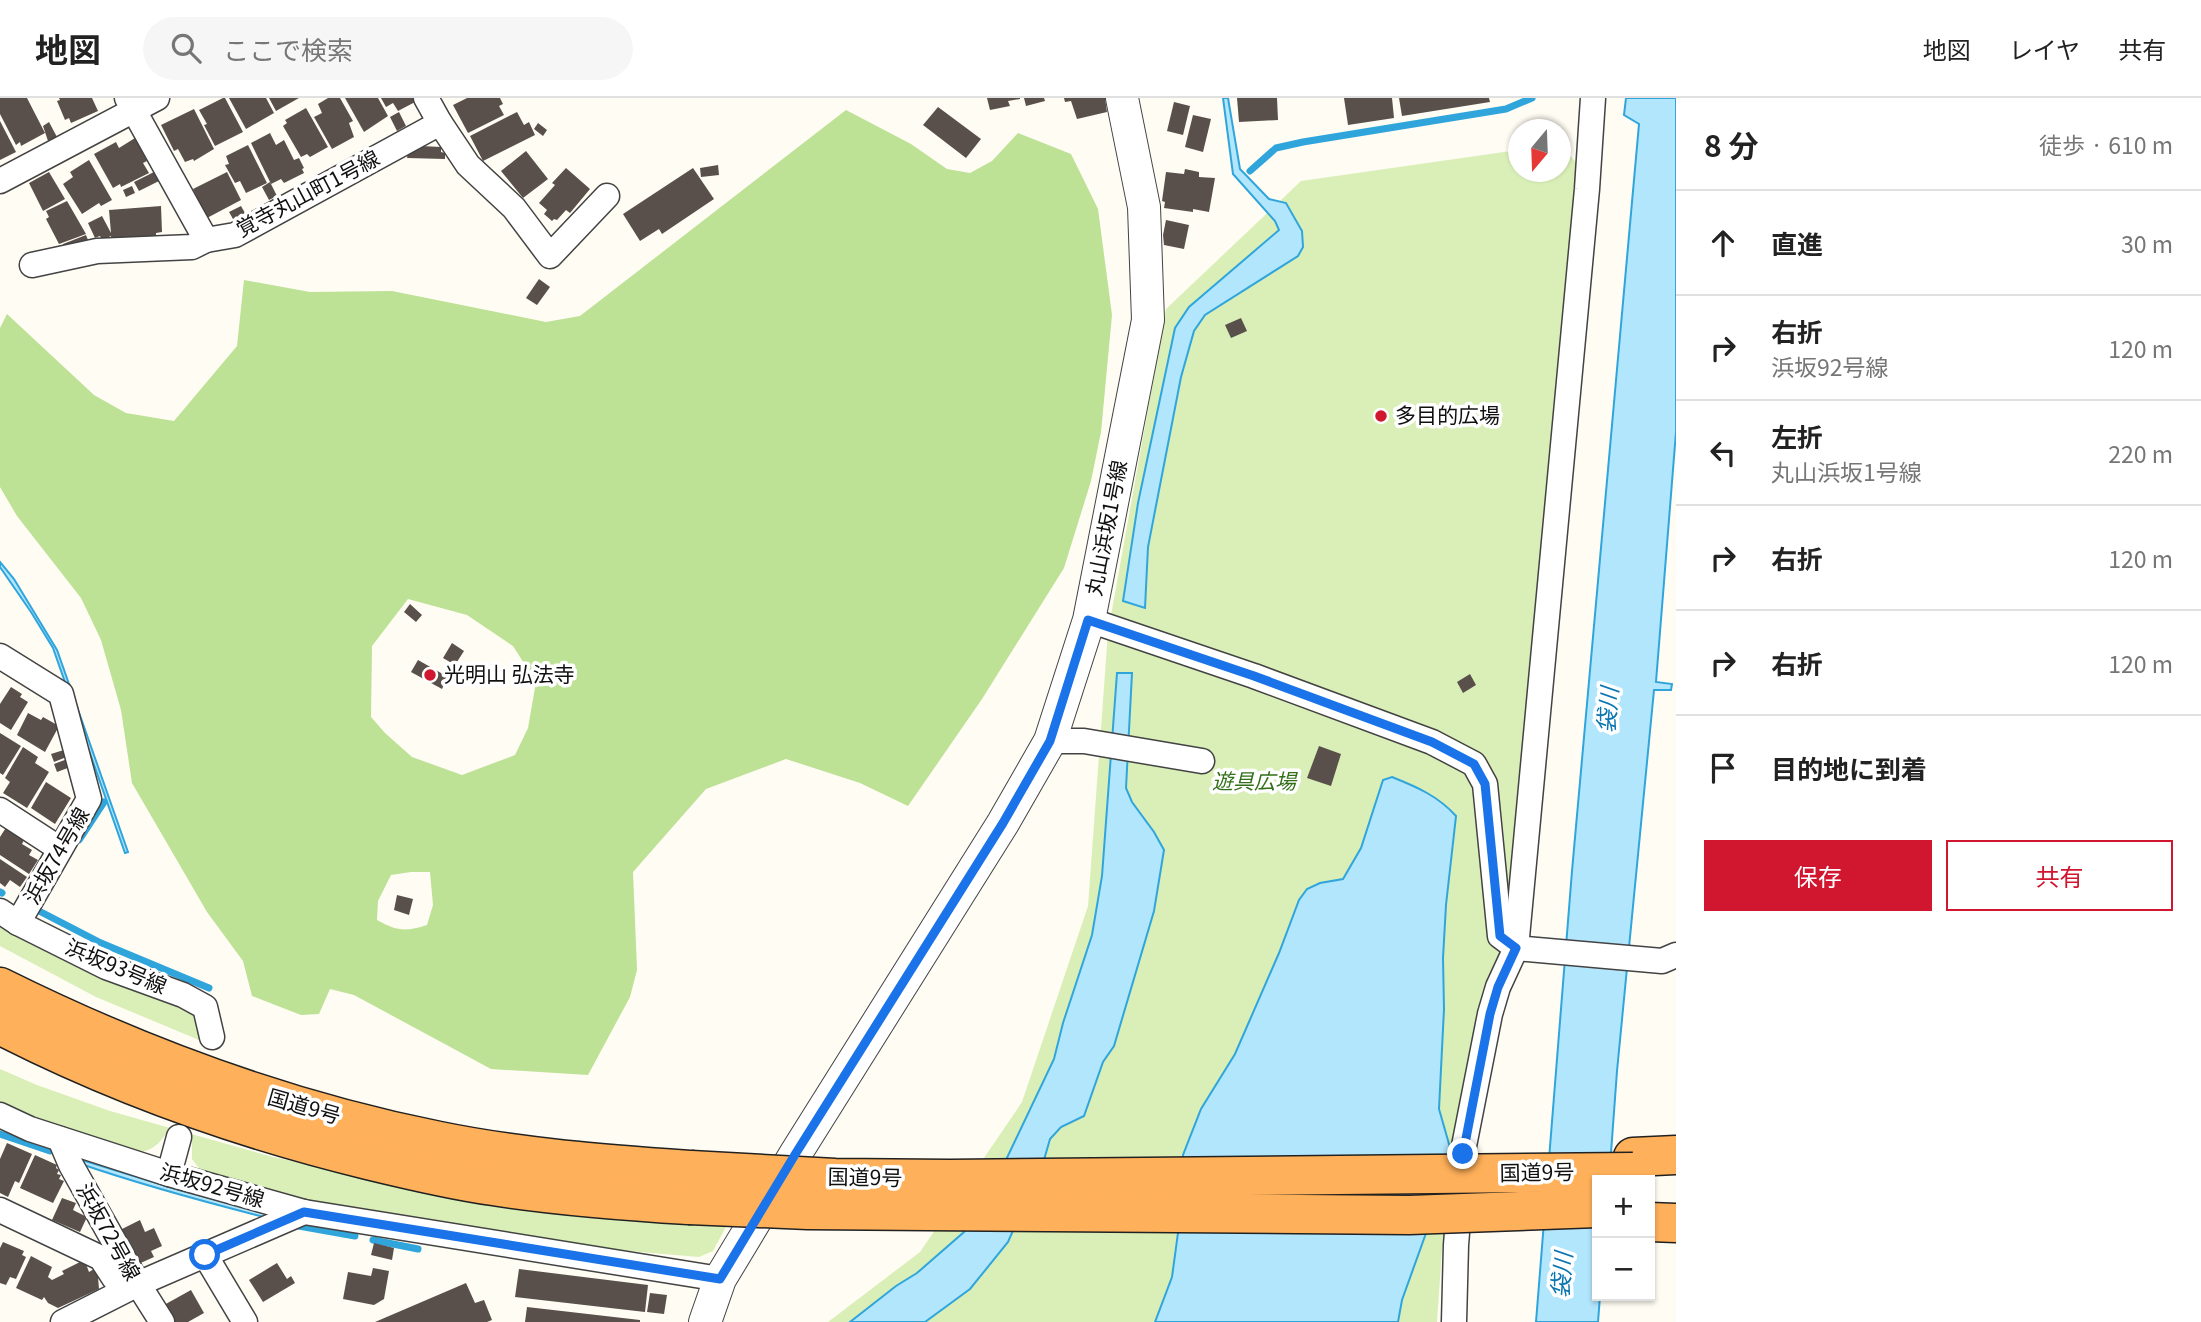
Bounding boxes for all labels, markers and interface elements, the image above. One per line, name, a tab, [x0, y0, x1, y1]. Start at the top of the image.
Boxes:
search box	[143, 17, 633, 80]
text: 地図	[35, 24, 101, 72]
icon: search	[167, 29, 205, 67]
text: ここで検索	[223, 30, 353, 67]
text: 地図	[1923, 31, 1971, 66]
text: レイヤ	[2009, 31, 2080, 66]
text: 共有	[2118, 31, 2166, 66]
north arrow	[1508, 119, 1571, 182]
text: 8 分	[1704, 122, 1759, 166]
text: 徒歩 · 610 m	[2039, 127, 2173, 161]
street label: 覚寺丸山町1号線	[230, 142, 384, 243]
icon: ahead	[1704, 224, 1742, 262]
text: 直進	[1771, 224, 1823, 261]
text: 30 m	[2121, 226, 2173, 260]
text: 右折	[1771, 312, 1823, 349]
icon: right	[1704, 329, 1742, 367]
text: 120 m	[2108, 331, 2173, 365]
text: 浜坂92号線	[1771, 349, 1889, 383]
place label: 多目的広場	[1395, 399, 1500, 429]
marker: 多目的広場	[1373, 408, 1389, 424]
text: 左折	[1771, 417, 1823, 454]
icon: left	[1704, 434, 1742, 472]
text: 220 m	[2108, 436, 2173, 470]
text: 丸山浜坂1号線	[1771, 454, 1922, 488]
street label: 丸山浜坂1号線	[1077, 457, 1133, 598]
icon: right	[1704, 539, 1742, 577]
text: 右折	[1771, 539, 1823, 576]
text: 120 m	[2108, 541, 2173, 575]
icon: right	[1704, 644, 1742, 682]
text: 右折	[1771, 644, 1823, 681]
text: 120 m	[2108, 646, 2173, 680]
place label: 光明山 弘法寺	[444, 658, 575, 688]
marker: 光明山 弘法寺	[422, 667, 438, 683]
water label: 袋川	[1587, 682, 1625, 734]
icon: arrive	[1704, 749, 1742, 787]
text: 目的地に到着	[1771, 749, 1927, 786]
park label: 遊具広場	[1212, 765, 1298, 795]
street label: 浜坂74号線	[15, 801, 95, 909]
button: 保存	[1704, 840, 1932, 911]
button: 共有	[1946, 840, 2173, 911]
street label: 浜坂93号線	[62, 930, 172, 1000]
street label: 国道9号	[265, 1080, 345, 1130]
route end	[1447, 1138, 1478, 1169]
street label: 浜坂92号線	[157, 1155, 268, 1213]
street label: 国道9号	[1499, 1155, 1575, 1187]
street label: 国道9号	[827, 1160, 903, 1192]
map controls	[1592, 1175, 1655, 1301]
button: +	[1592, 1175, 1655, 1238]
street label: 浜坂72号線	[71, 1177, 149, 1285]
button: −	[1592, 1238, 1655, 1301]
route start	[189, 1239, 220, 1270]
water label: 袋川	[1541, 1247, 1579, 1299]

